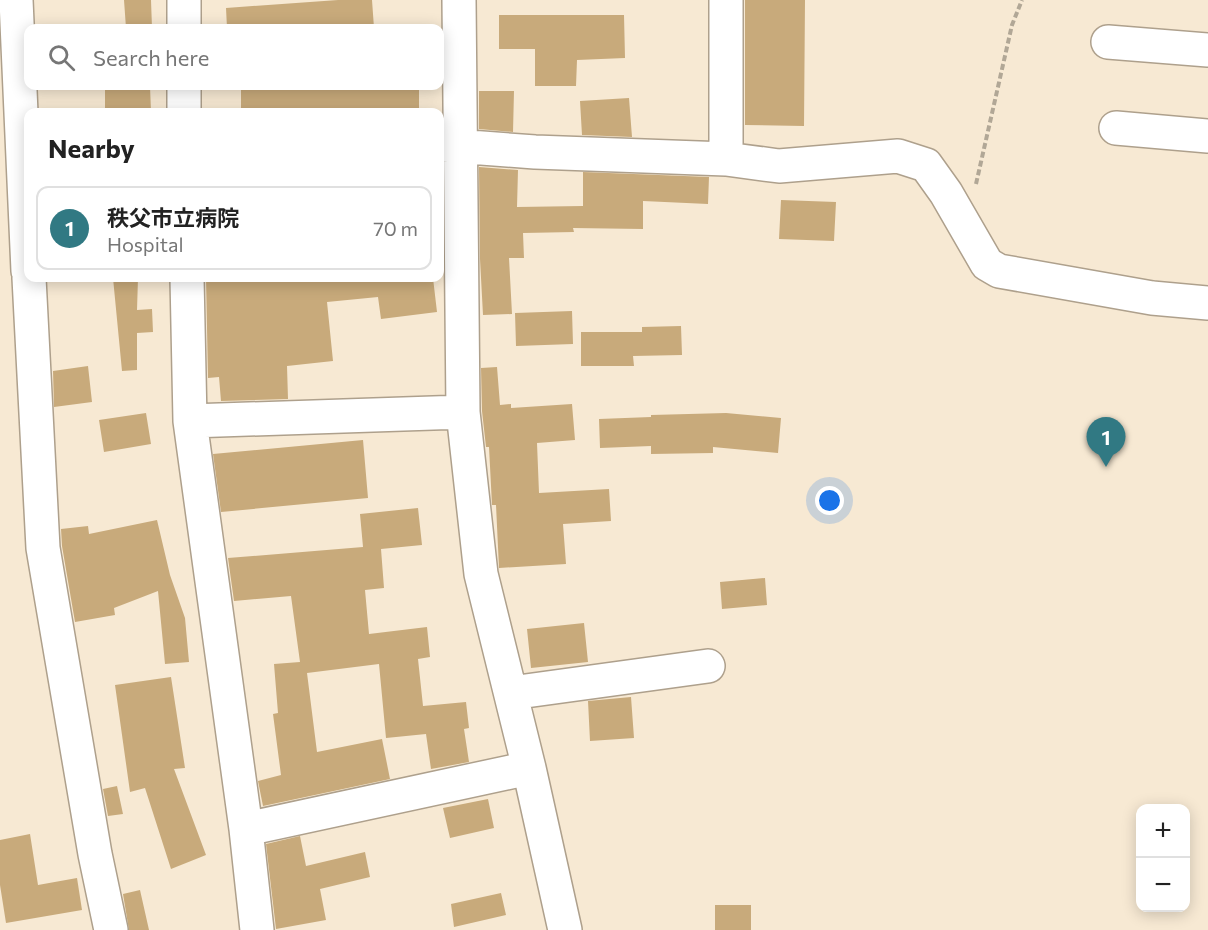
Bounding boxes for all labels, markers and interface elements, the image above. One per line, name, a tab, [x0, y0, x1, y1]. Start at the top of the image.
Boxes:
search box	[24, 24, 444, 90]
icon: search	[45, 41, 78, 74]
text: Search here	[93, 44, 209, 71]
text: Nearby	[48, 132, 135, 163]
text: 秩父市立病院	[107, 204, 239, 231]
text: 1	[65, 216, 74, 240]
text: 70 m	[373, 216, 418, 240]
text: Hospital	[107, 232, 184, 256]
pin: 1	[1086, 418, 1126, 467]
your location	[815, 486, 844, 515]
map controls	[1136, 804, 1190, 912]
button: +	[1136, 804, 1190, 858]
button: −	[1136, 858, 1190, 912]

